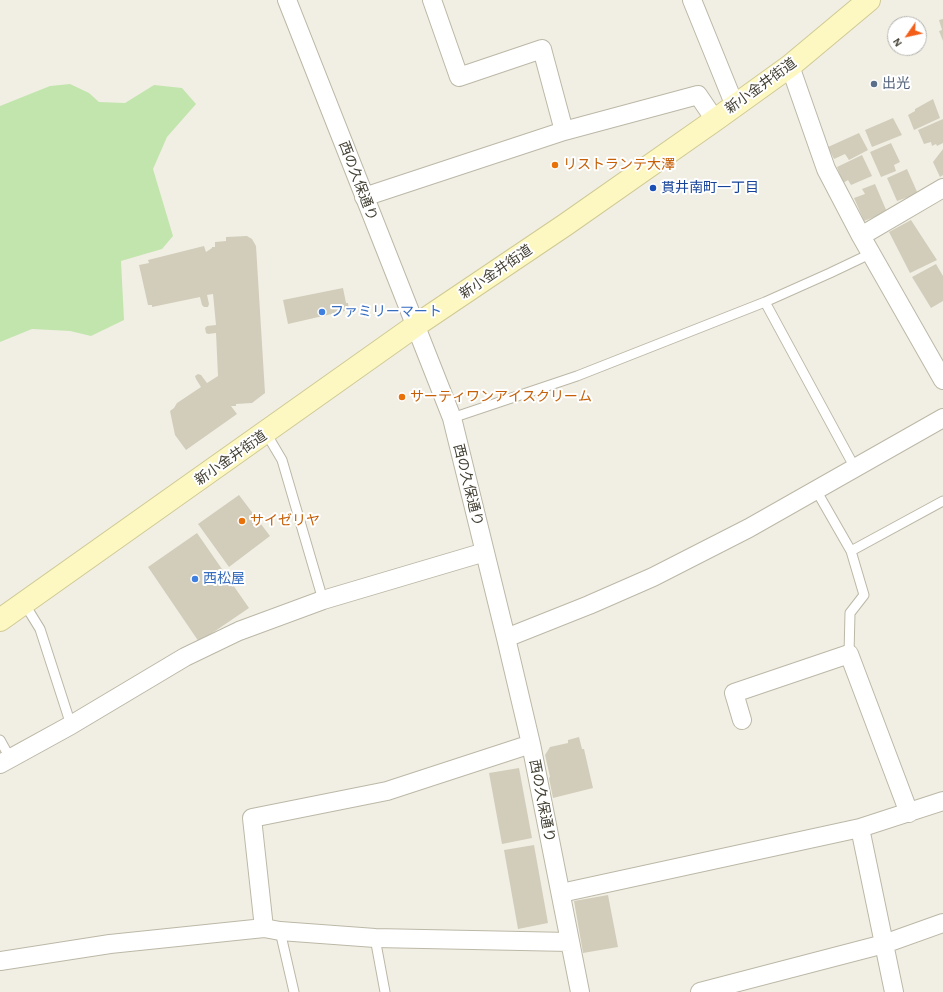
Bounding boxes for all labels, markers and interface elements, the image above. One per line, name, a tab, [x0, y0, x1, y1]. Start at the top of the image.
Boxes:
north arrow	[887, 16, 927, 56]
text: N	[891, 36, 904, 49]
street label: 新小金井街道	[722, 55, 800, 117]
place label: 出光	[882, 76, 910, 92]
marker: 出光	[869, 79, 879, 89]
street label: 西の久保通り	[335, 139, 381, 223]
place label: リストランテ大澤	[563, 157, 675, 173]
marker: リストランテ大澤	[550, 160, 560, 170]
place label: 貫井南町一丁目	[661, 180, 759, 196]
marker: 貫井南町一丁目	[648, 183, 658, 193]
street label: 新小金井街道	[456, 242, 536, 302]
place label: ファミリーマート	[330, 304, 442, 320]
marker: ファミリーマート	[317, 307, 327, 317]
place label: サーティワンアイスクリーム	[410, 389, 592, 405]
marker: サーティワンアイスクリーム	[397, 392, 407, 402]
street label: 新小金井街道	[192, 427, 270, 489]
street label: 西の久保通り	[450, 442, 486, 528]
place label: サイゼリヤ	[250, 513, 320, 529]
marker: サイゼリヤ	[237, 516, 247, 526]
place label: 西松屋	[203, 571, 245, 587]
marker: 西松屋	[190, 574, 200, 584]
street label: 西の久保通り	[526, 758, 558, 844]

